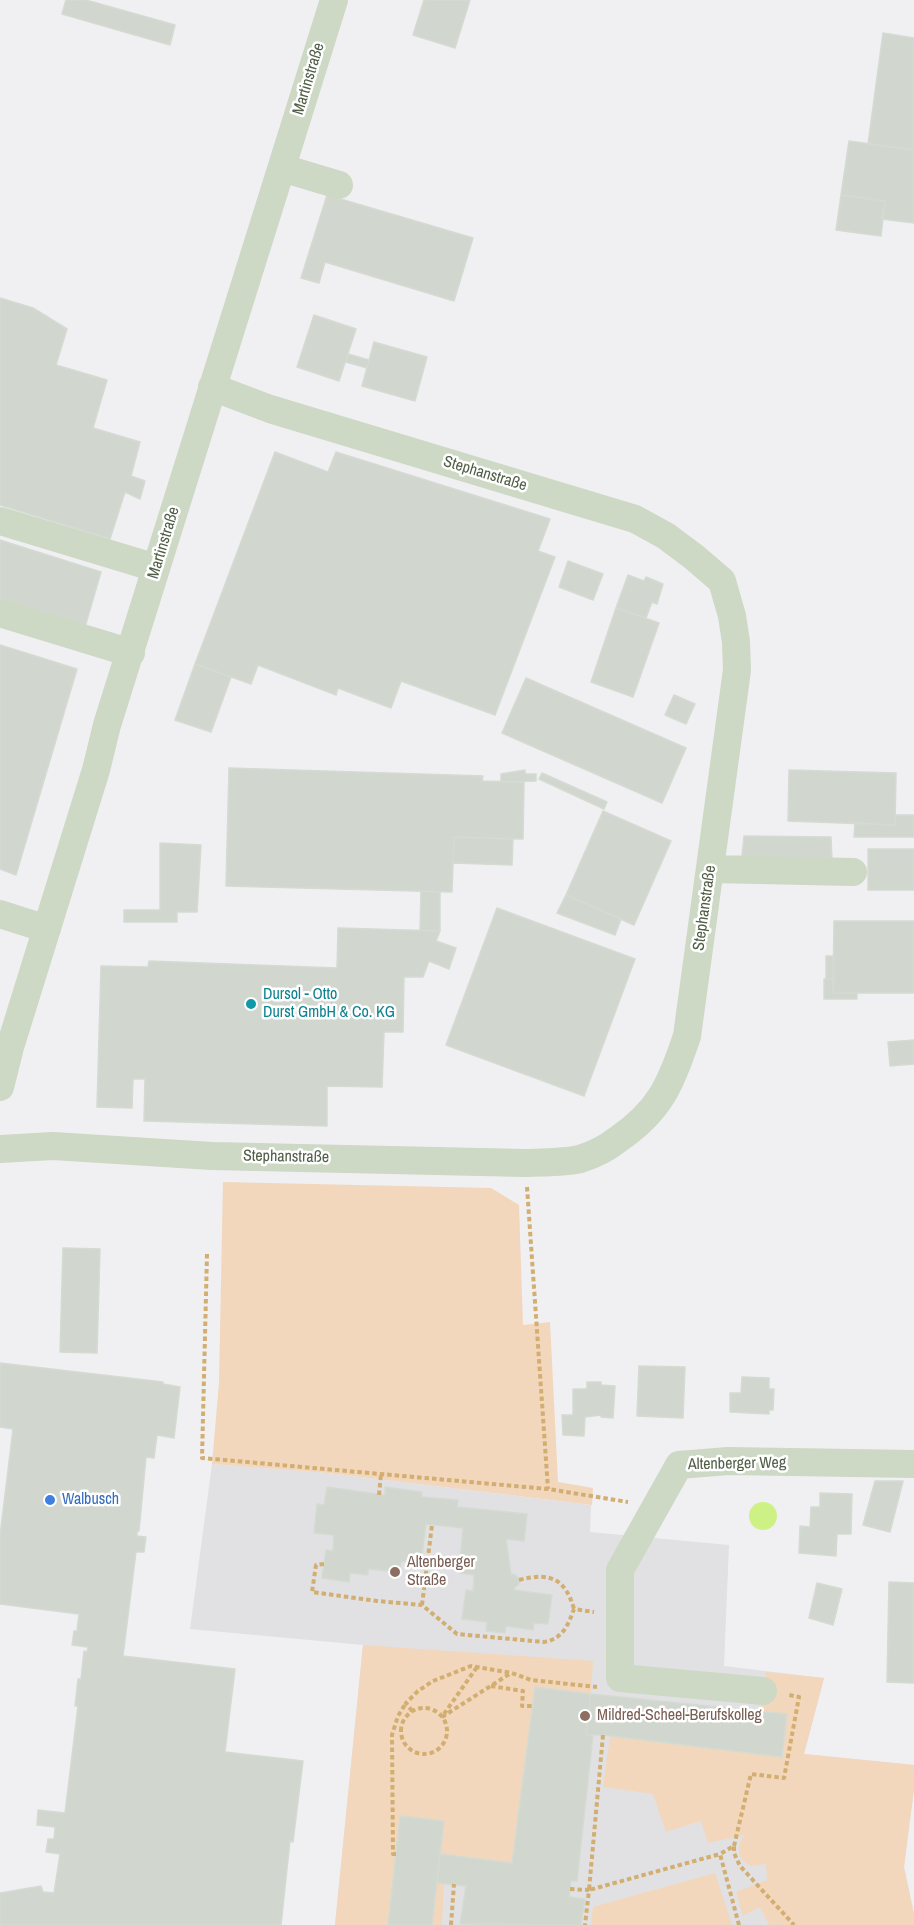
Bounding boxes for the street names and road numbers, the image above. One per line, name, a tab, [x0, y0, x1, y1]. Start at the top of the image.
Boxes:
street label: Martinstraße	[289, 41, 329, 117]
street label: Stephanstraße	[441, 452, 529, 496]
street label: Martinstraße	[144, 505, 184, 581]
street label: Stephanstraße	[690, 864, 720, 952]
street label: Stephanstraße	[243, 1147, 329, 1167]
street label: Altenberger Weg	[688, 1454, 786, 1474]

